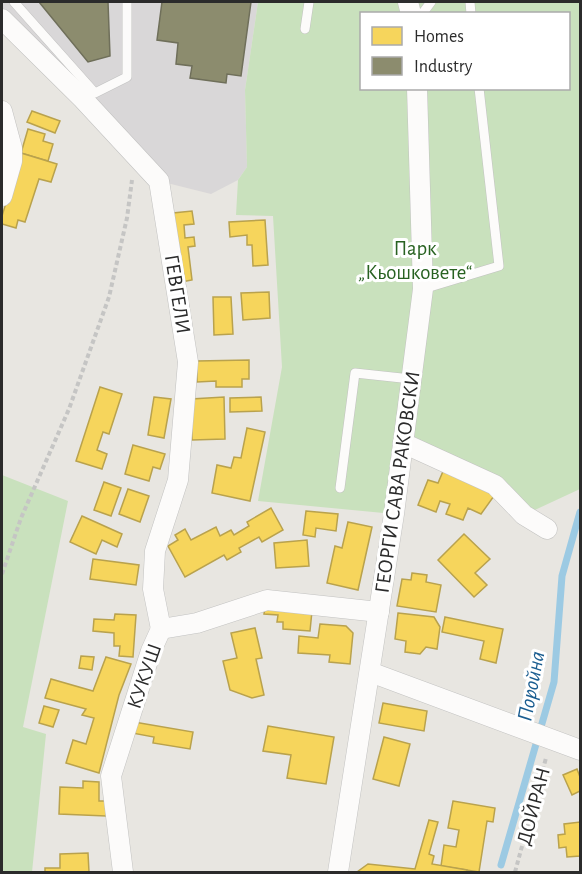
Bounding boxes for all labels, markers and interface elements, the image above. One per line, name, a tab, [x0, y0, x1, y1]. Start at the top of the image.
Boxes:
legend	[360, 12, 570, 90]
text: Homes	[414, 28, 464, 46]
text: Industry	[414, 58, 473, 76]
park label: Парк „Кьошковете“	[358, 238, 472, 283]
street label: ГЕВГЕЛИ	[161, 253, 194, 335]
street label: ГЕОРГИ САВА РАКОВСКИ	[371, 370, 424, 595]
street label: КУКУШ	[124, 641, 165, 712]
water label: Поройна	[513, 649, 550, 723]
street label: ДОЙРАН	[512, 765, 554, 847]

